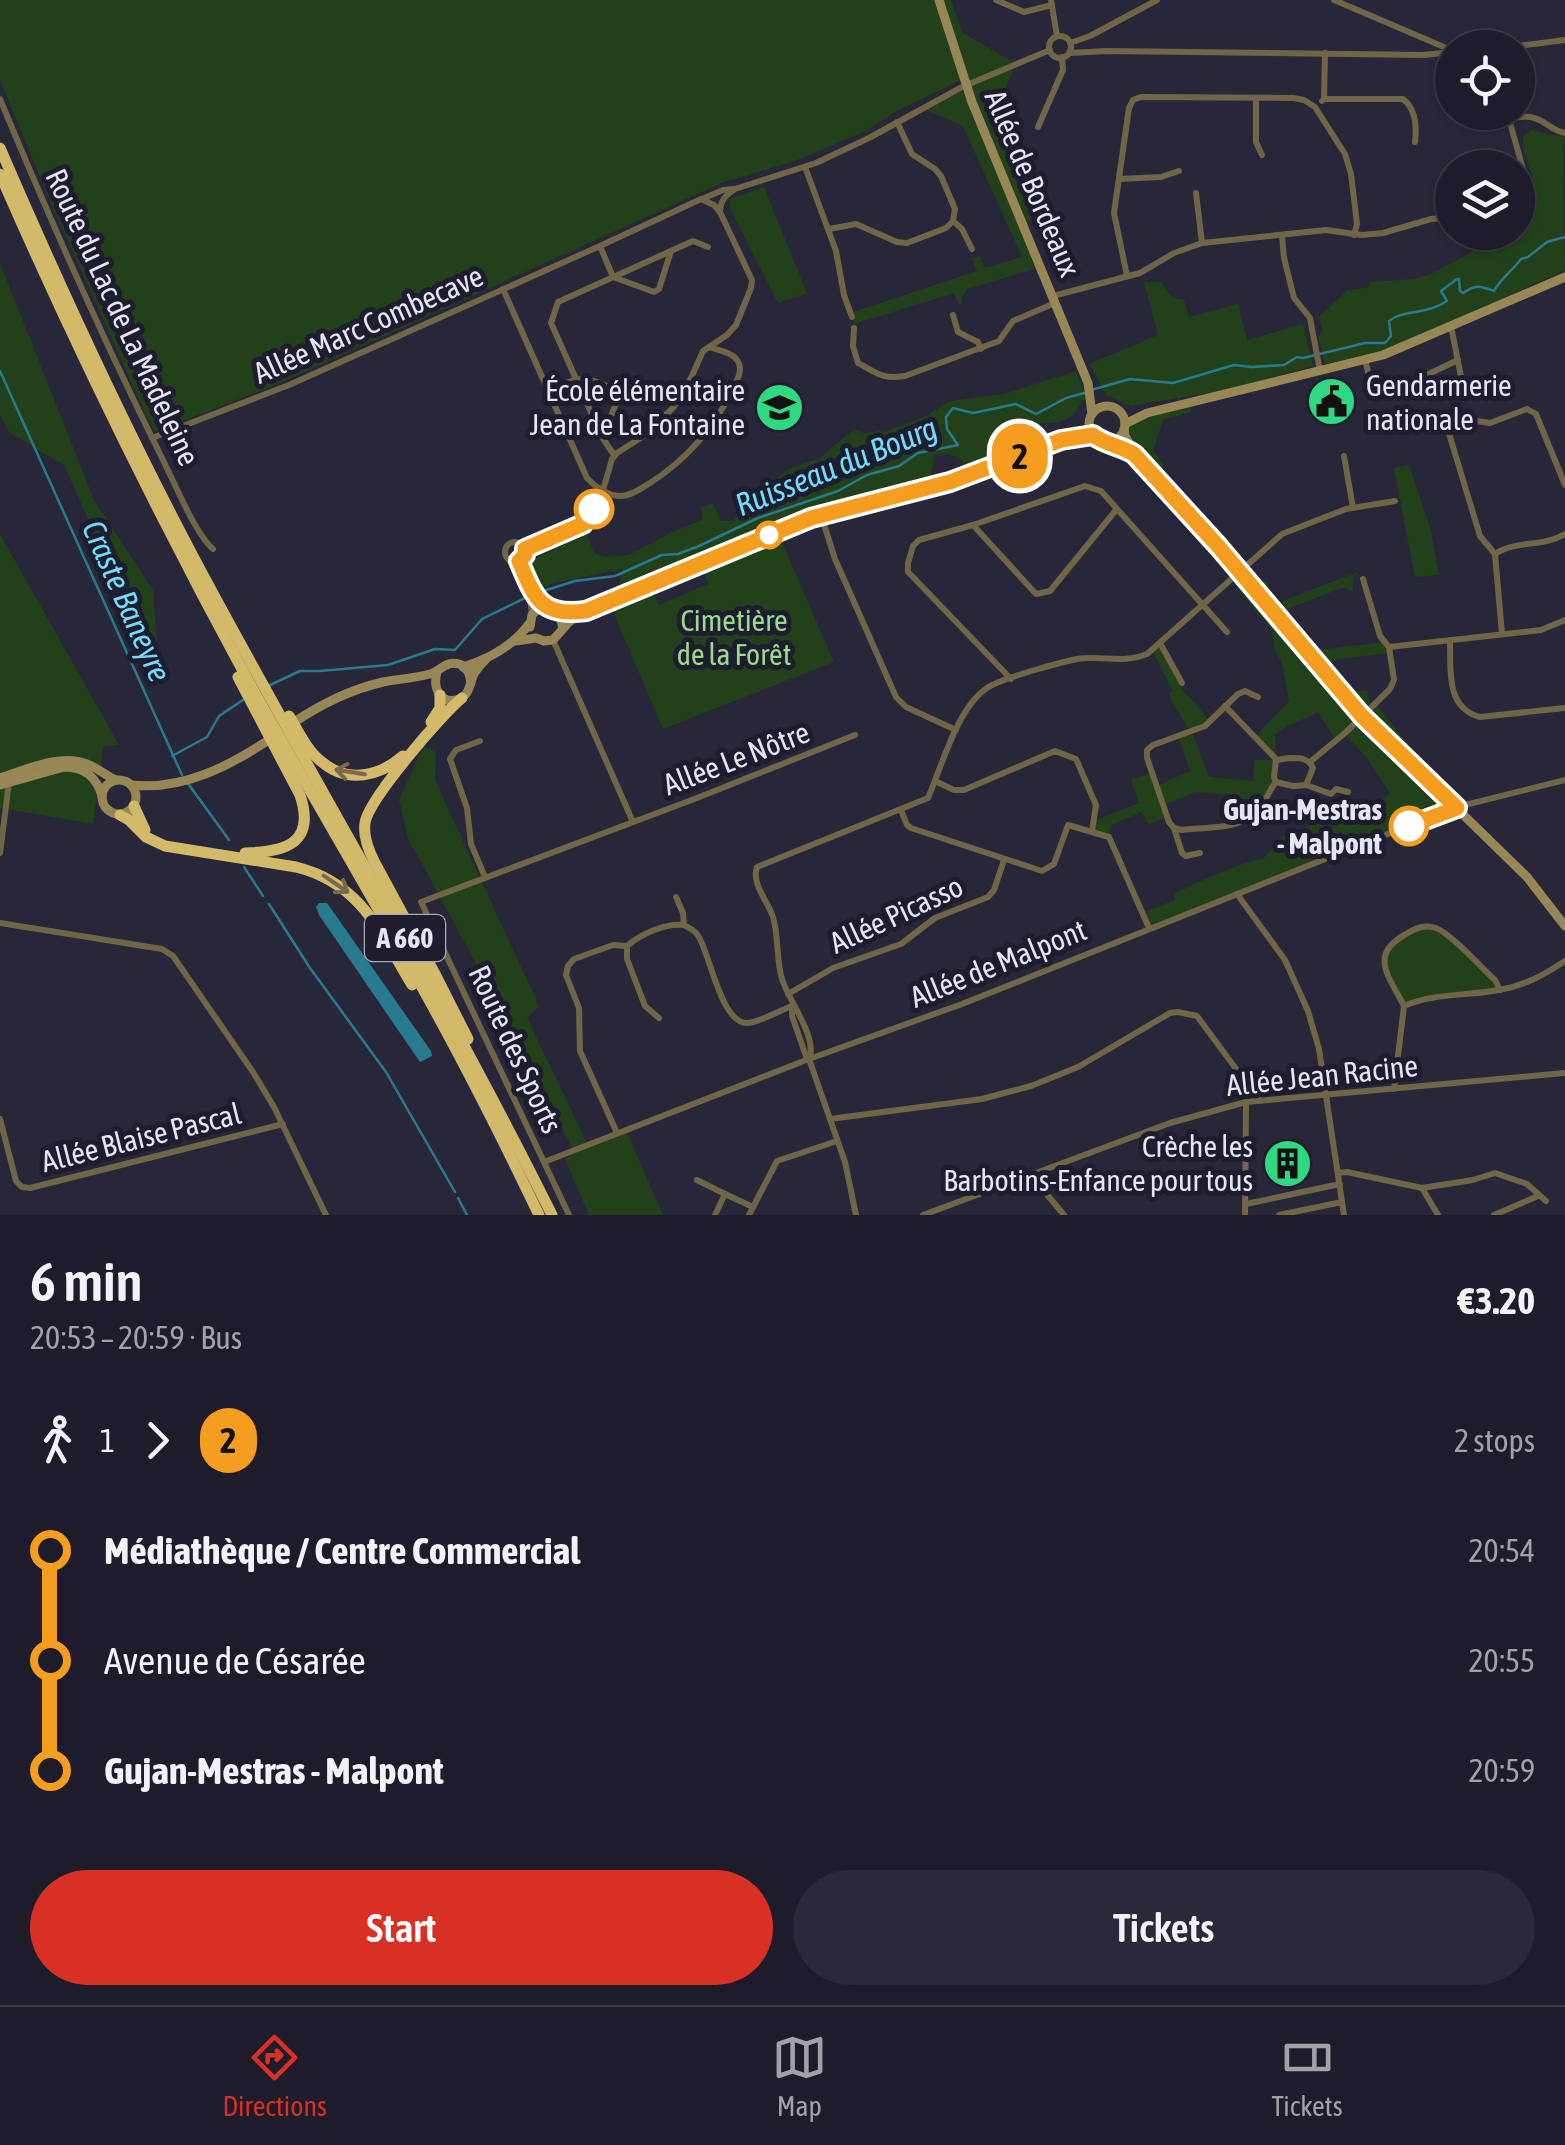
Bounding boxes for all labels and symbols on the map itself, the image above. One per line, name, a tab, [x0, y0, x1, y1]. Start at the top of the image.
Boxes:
street label: Allée de Bordeaux	[978, 85, 1088, 281]
street label: Route du Lac de La Madeleine	[39, 163, 207, 471]
street label: Allée Marc Combecave	[248, 258, 488, 390]
place label: Gendarmerie nationale	[1366, 368, 1512, 436]
place label: École élémentaire Jean de La Fontaine	[530, 373, 745, 441]
public building icon: Gendarmerie nationale	[1305, 376, 1357, 428]
school or university icon: École élémentaire Jean de La Fontaine	[754, 381, 806, 433]
water label: Ruisseau du Bourg	[730, 409, 942, 523]
line badge: 2	[988, 424, 1052, 488]
unlabelled marker	[575, 490, 613, 528]
water label: Craste Baneyre	[75, 515, 179, 687]
unlabelled marker	[756, 522, 782, 548]
park label: Cimetière de la Forêt	[677, 603, 791, 671]
street label: Allée Le Nôtre	[658, 715, 814, 801]
one-way arrow	[334, 762, 367, 781]
place label: Gujan-Mestras - Malpont	[1223, 792, 1382, 860]
marker: Gujan-Mestras - Malpont	[1390, 807, 1428, 845]
street label: Allée Picasso	[824, 868, 968, 960]
one-way arrow	[322, 873, 350, 894]
street label: Allée de Malpont	[905, 912, 1091, 1014]
road number: A 660	[365, 915, 445, 961]
street label: Route des Sports	[462, 960, 570, 1138]
street label: Allée Jean Racine	[1225, 1048, 1419, 1102]
street label: Allée Blaise Pascal	[38, 1096, 244, 1178]
place label: Crèche les Barbotins-Enfance pour tous	[943, 1129, 1253, 1197]
building icon: Crèche les Barbotins-Enfance pour tous	[1262, 1137, 1314, 1189]

